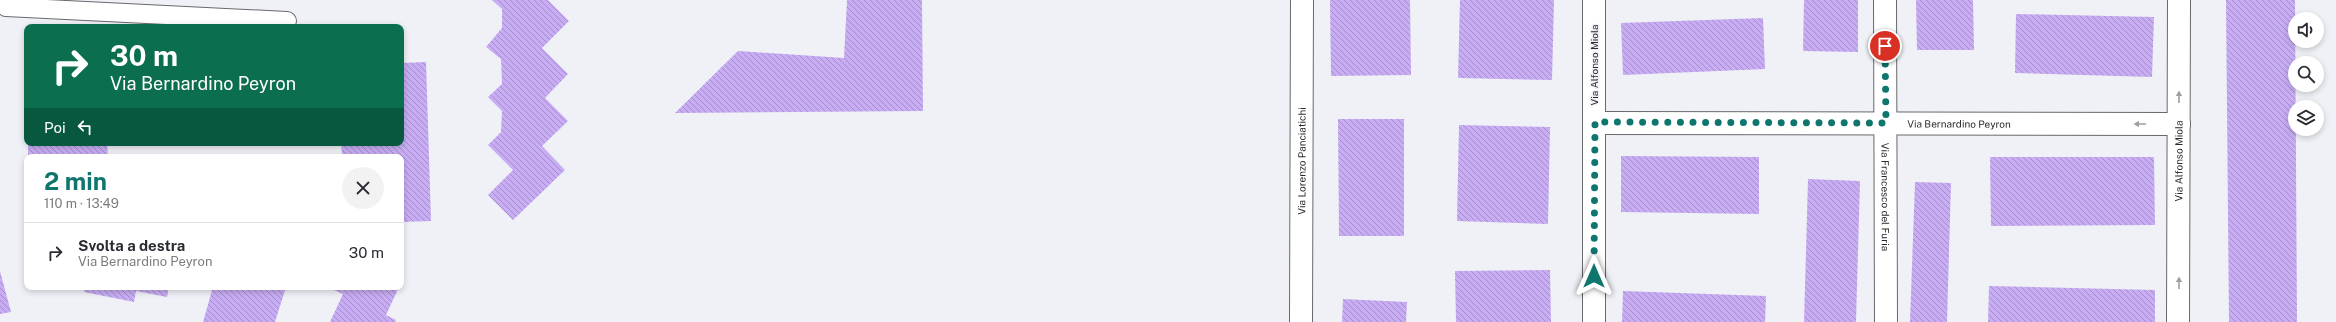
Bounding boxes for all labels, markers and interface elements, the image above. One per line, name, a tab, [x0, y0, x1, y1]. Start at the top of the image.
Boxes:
map controls	[2288, 12, 2324, 136]
button: sound	[2288, 12, 2324, 48]
street label: Via Alfonso Miola	[1588, 25, 1600, 105]
pin	[1868, 29, 1902, 63]
icon: arrive	[1874, 35, 1896, 57]
text: 30 m	[110, 39, 178, 72]
icon: right	[44, 40, 96, 92]
button: search	[2288, 56, 2324, 92]
text: Via Bernardino Peyron	[110, 73, 296, 94]
one-way arrow	[2176, 90, 2182, 103]
button: layers	[2288, 100, 2324, 136]
street label: Via Lorenzo Panciatichi	[1295, 107, 1308, 215]
icon: left	[74, 116, 96, 138]
street label: Via Bernardino Peyron	[1907, 118, 2011, 130]
text: Poi	[44, 119, 66, 136]
street label: Via Alfonso Miola	[2172, 120, 2185, 202]
one-way arrow	[2133, 121, 2146, 127]
street label: Via Francesco del Furia	[1879, 143, 1892, 251]
text: 2 min	[44, 167, 107, 195]
button: close	[342, 167, 384, 209]
text: 110 m · 13:49	[44, 196, 119, 211]
text: Svolta a destra	[78, 237, 185, 254]
icon: right	[44, 242, 66, 264]
text: 30 m	[349, 244, 384, 261]
text: Via Bernardino Peyron	[78, 254, 212, 269]
position arrow	[1573, 255, 1615, 297]
one-way arrow	[2176, 276, 2182, 289]

